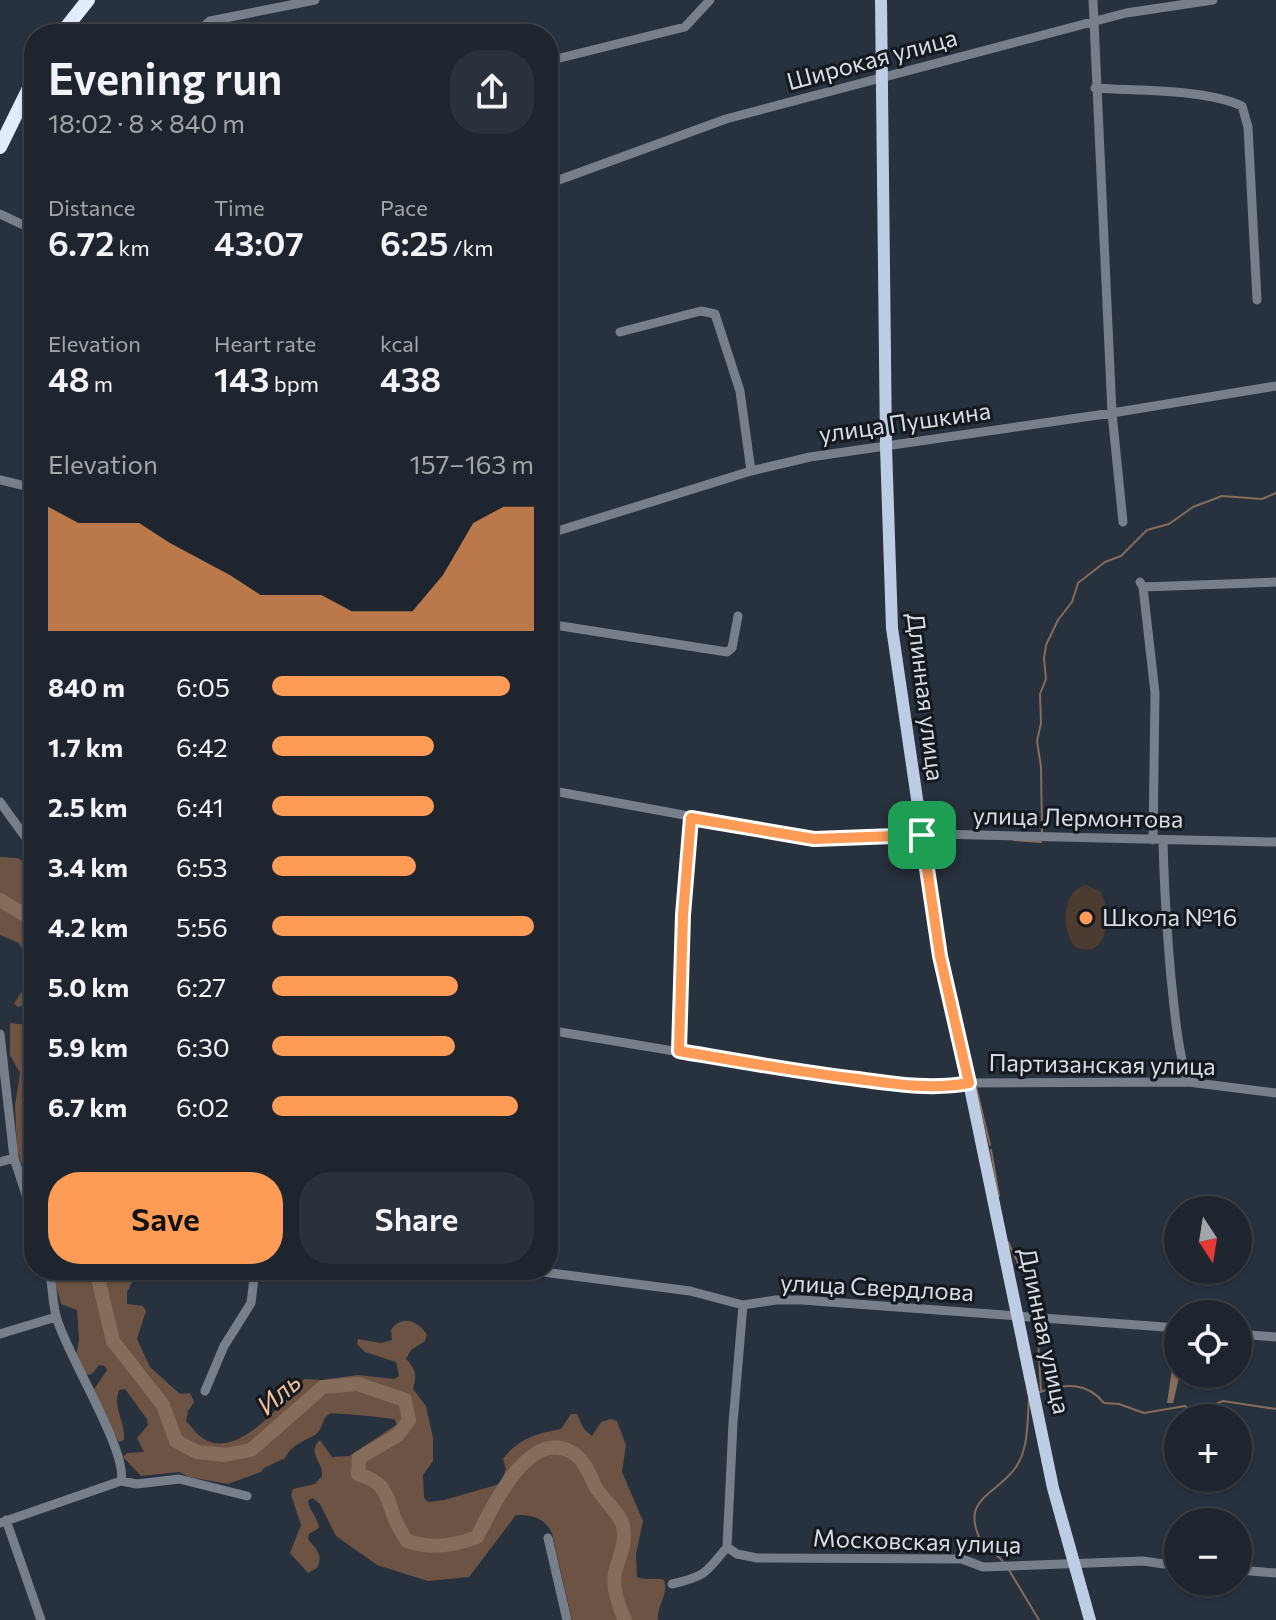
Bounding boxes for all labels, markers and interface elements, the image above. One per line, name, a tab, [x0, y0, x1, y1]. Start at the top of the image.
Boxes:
street label: Широкая улица	[783, 22, 960, 95]
text: Evening run	[48, 50, 282, 104]
button: share	[450, 50, 534, 134]
text: 18:02 · 8 × 840 m	[48, 107, 245, 138]
text: Distance	[48, 194, 135, 221]
text: Time	[214, 194, 265, 221]
text: Pace	[380, 194, 428, 221]
text: 6.72	[48, 221, 114, 263]
text: 43:07	[214, 221, 304, 263]
text: 6:25	[380, 221, 448, 263]
text: km	[114, 234, 150, 261]
text: /km	[448, 234, 494, 261]
text: Elevation	[48, 330, 141, 357]
text: Heart rate	[214, 330, 316, 357]
text: kcal	[380, 330, 419, 357]
text: 48	[48, 357, 90, 399]
text: 143	[214, 357, 270, 399]
text: 438	[380, 357, 441, 399]
text: m	[90, 370, 113, 397]
text: bpm	[270, 370, 319, 397]
street label: улица Пушкина	[817, 395, 993, 448]
text: Elevation	[48, 448, 158, 479]
text: 157–163 m	[410, 448, 534, 479]
street label: Длинная улица	[902, 611, 951, 782]
text: 840 m	[48, 671, 125, 702]
text: 6:05	[176, 671, 230, 702]
text: 1.7 km	[48, 731, 123, 762]
text: 6:42	[176, 731, 228, 762]
text: 2.5 km	[48, 791, 127, 822]
text: 6:41	[176, 791, 224, 822]
street label: улица Лермонтова	[972, 800, 1184, 833]
pin	[888, 801, 956, 869]
icon: arrive	[900, 813, 944, 857]
text: 3.4 km	[48, 851, 128, 882]
text: 6:53	[176, 851, 228, 882]
place label: Школа №16	[1102, 902, 1237, 931]
marker: Школа №16	[1077, 909, 1095, 927]
text: 4.2 km	[48, 911, 128, 942]
text: 5:56	[176, 911, 228, 942]
text: 5.0 km	[48, 971, 129, 1002]
text: 6:27	[176, 971, 226, 1002]
text: 5.9 km	[48, 1031, 128, 1062]
text: 6:30	[176, 1031, 230, 1062]
street label: Партизанская улица	[988, 1047, 1216, 1080]
text: 6.7 km	[48, 1091, 127, 1122]
text: 6:02	[176, 1091, 229, 1122]
button: Save	[48, 1172, 283, 1264]
button: Share	[299, 1172, 534, 1264]
north arrow	[1164, 1196, 1252, 1284]
map controls	[1164, 1196, 1252, 1596]
street label: Длинная улица	[1014, 1245, 1077, 1416]
street label: улица Свердлова	[779, 1267, 975, 1306]
button: locate	[1164, 1300, 1252, 1388]
water label: Иль	[250, 1365, 306, 1420]
button: +	[1164, 1404, 1252, 1492]
button: −	[1164, 1508, 1252, 1596]
street label: Московская улица	[812, 1522, 1022, 1559]

